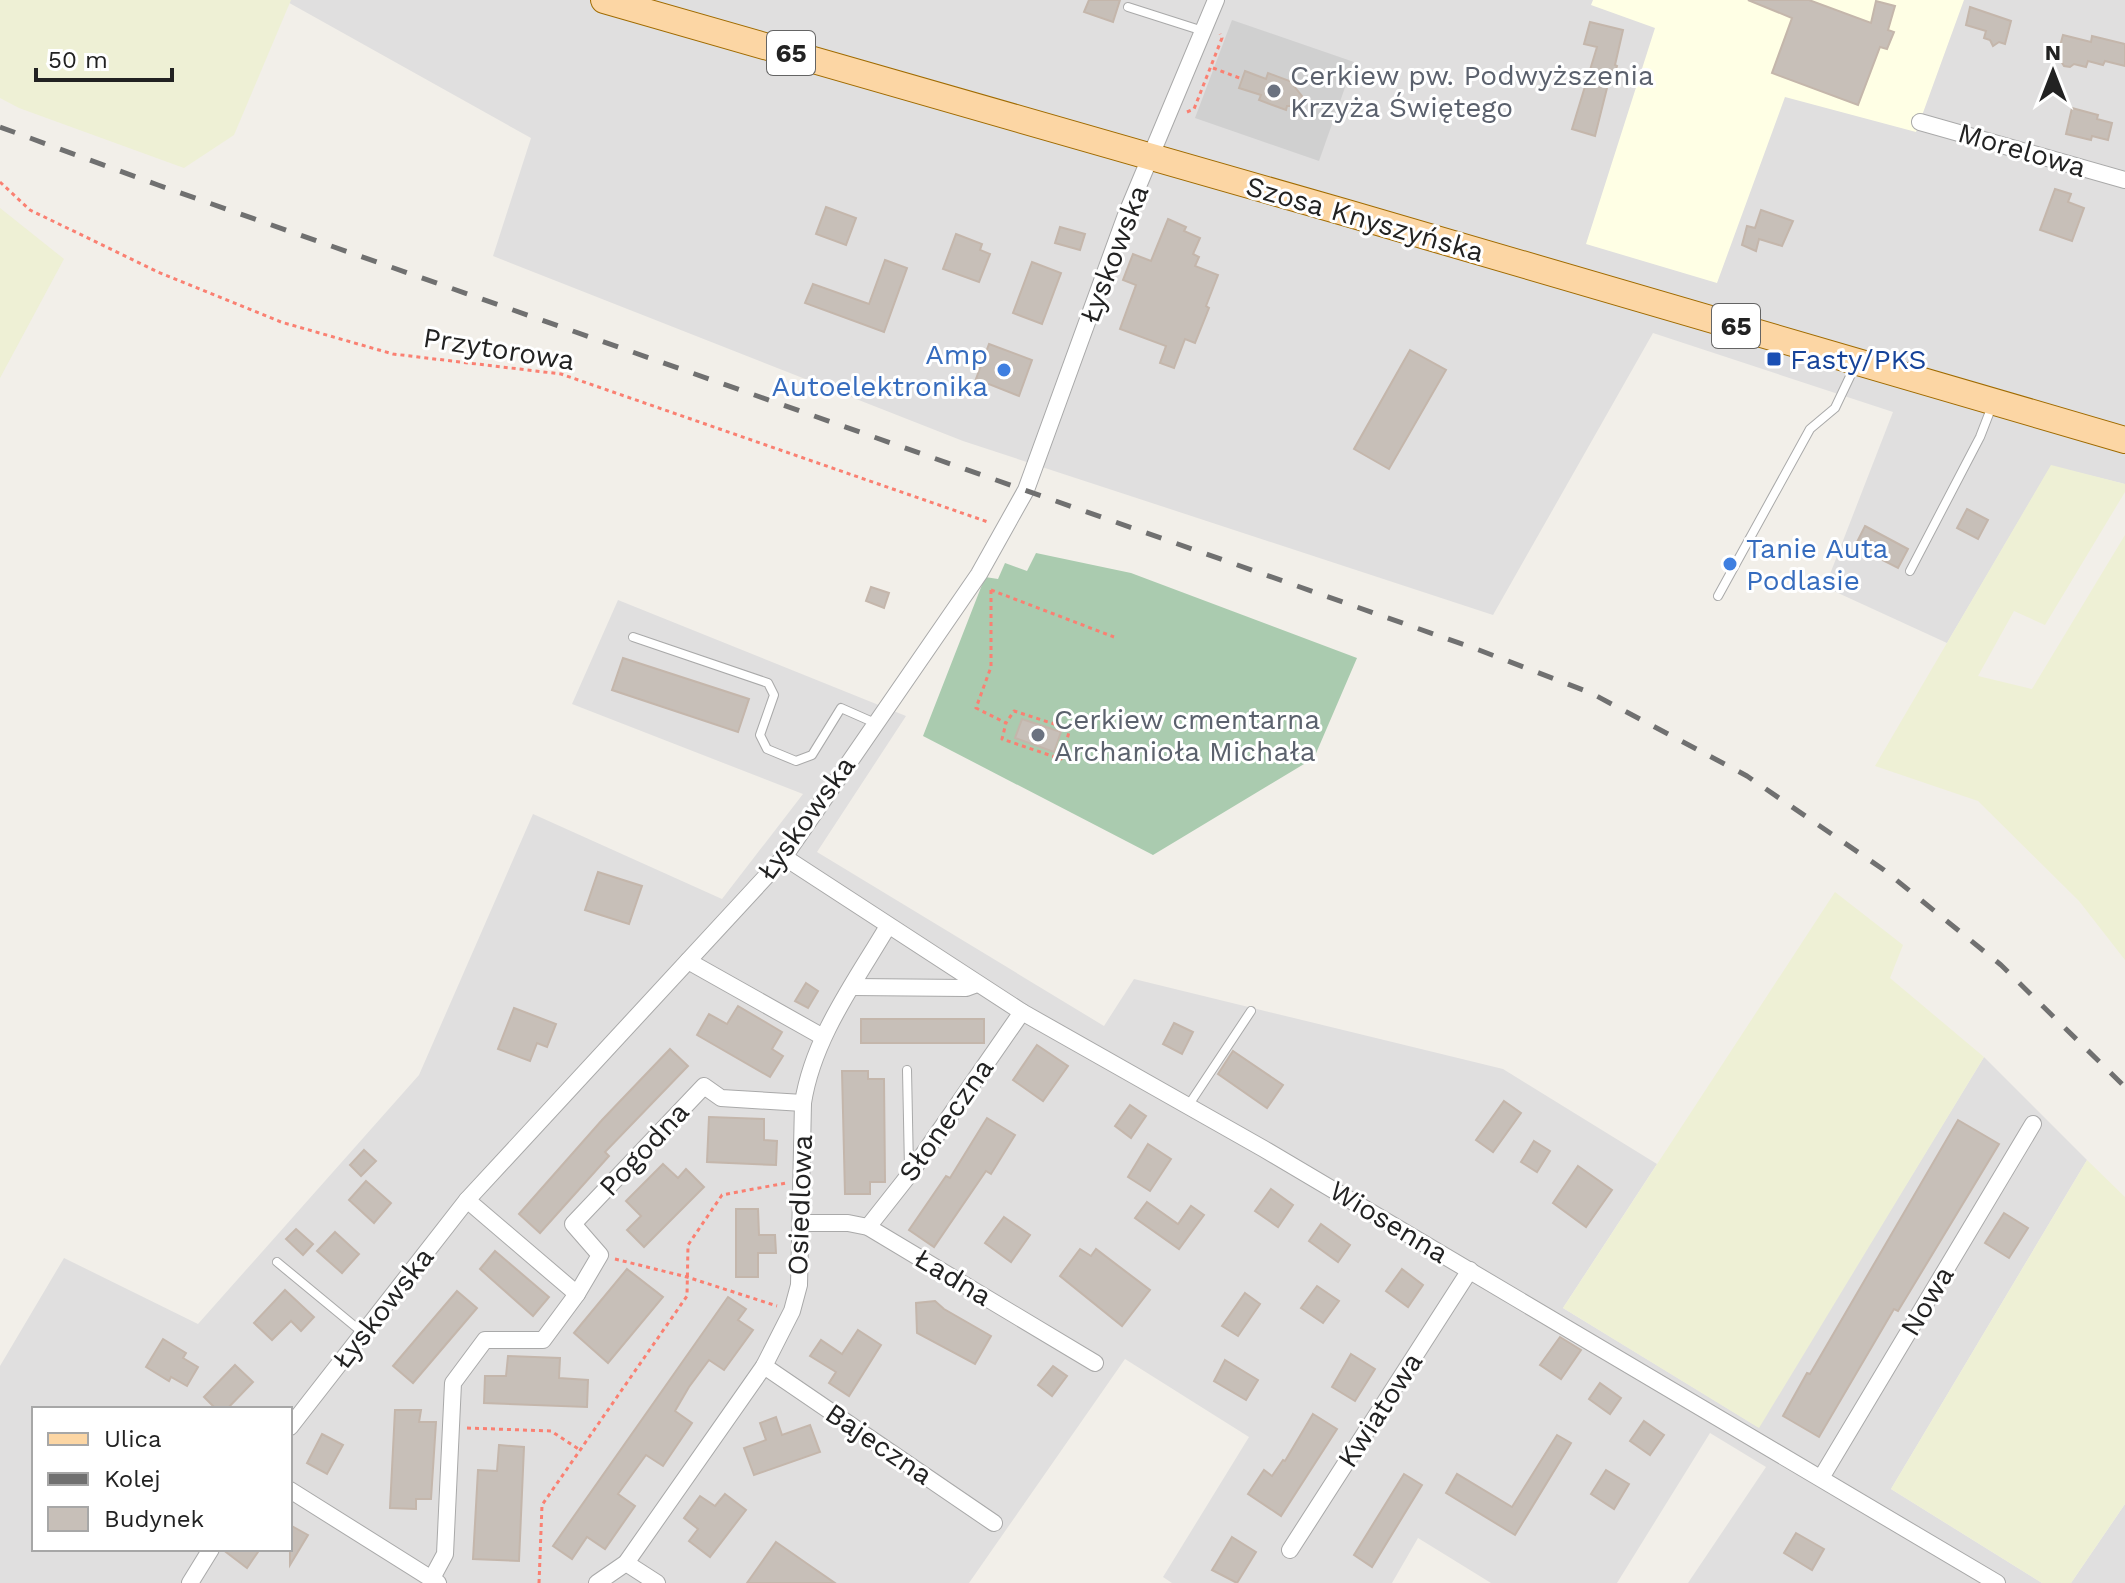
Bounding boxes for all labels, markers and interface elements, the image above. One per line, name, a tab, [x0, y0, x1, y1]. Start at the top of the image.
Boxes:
road number: 65	[767, 31, 815, 75]
scale bar	[36, 32, 172, 82]
north arrow	[2013, 32, 2093, 112]
text: N	[2045, 40, 2061, 65]
text: 50 m	[48, 46, 108, 74]
place label: Cerkiew pw. Podwyższenia Krzyża Świętego	[1290, 59, 1654, 124]
marker: Cerkiew pw. Podwyższenia Krzyża Świętego	[1265, 82, 1283, 100]
street label: Morelowa	[1954, 116, 2090, 184]
street label: Szosa Knyszyńska	[1242, 169, 1488, 269]
street label: Łyskowska	[1073, 180, 1155, 328]
road number: 65	[1712, 304, 1760, 348]
street label: Przytorowa	[421, 321, 577, 377]
place label: Amp Autoelektronika	[771, 338, 988, 403]
place label: Fasty/PKS	[1790, 343, 1926, 376]
marker: Fasty/PKS	[1765, 350, 1783, 368]
marker: Amp Autoelektronika	[995, 361, 1013, 379]
place label: Tanie Auta Podlasie	[1746, 532, 1889, 597]
marker: Tanie Auta Podlasie	[1721, 555, 1739, 573]
place label: Cerkiew cmentarna Archanioła Michała	[1054, 703, 1320, 768]
marker: Cerkiew cmentarna Archanioła Michała	[1029, 726, 1047, 744]
street label: Łyskowska	[750, 750, 862, 886]
street label: Słoneczna	[892, 1052, 1000, 1188]
street label: Pogodna	[592, 1095, 696, 1203]
street label: Osiedlowa	[781, 1134, 819, 1276]
street label: Wiosenna	[1324, 1174, 1454, 1270]
street label: Łyskowska	[325, 1241, 441, 1375]
street label: Ładna	[908, 1241, 998, 1313]
street label: Nowa	[1893, 1260, 1961, 1342]
street label: Kwiatowa	[1331, 1346, 1429, 1474]
street label: Bajeczna	[819, 1396, 939, 1492]
legend	[32, 1407, 292, 1551]
text: Ulica	[104, 1425, 162, 1453]
text: Kolej	[104, 1465, 161, 1493]
text: Budynek	[104, 1505, 205, 1533]

